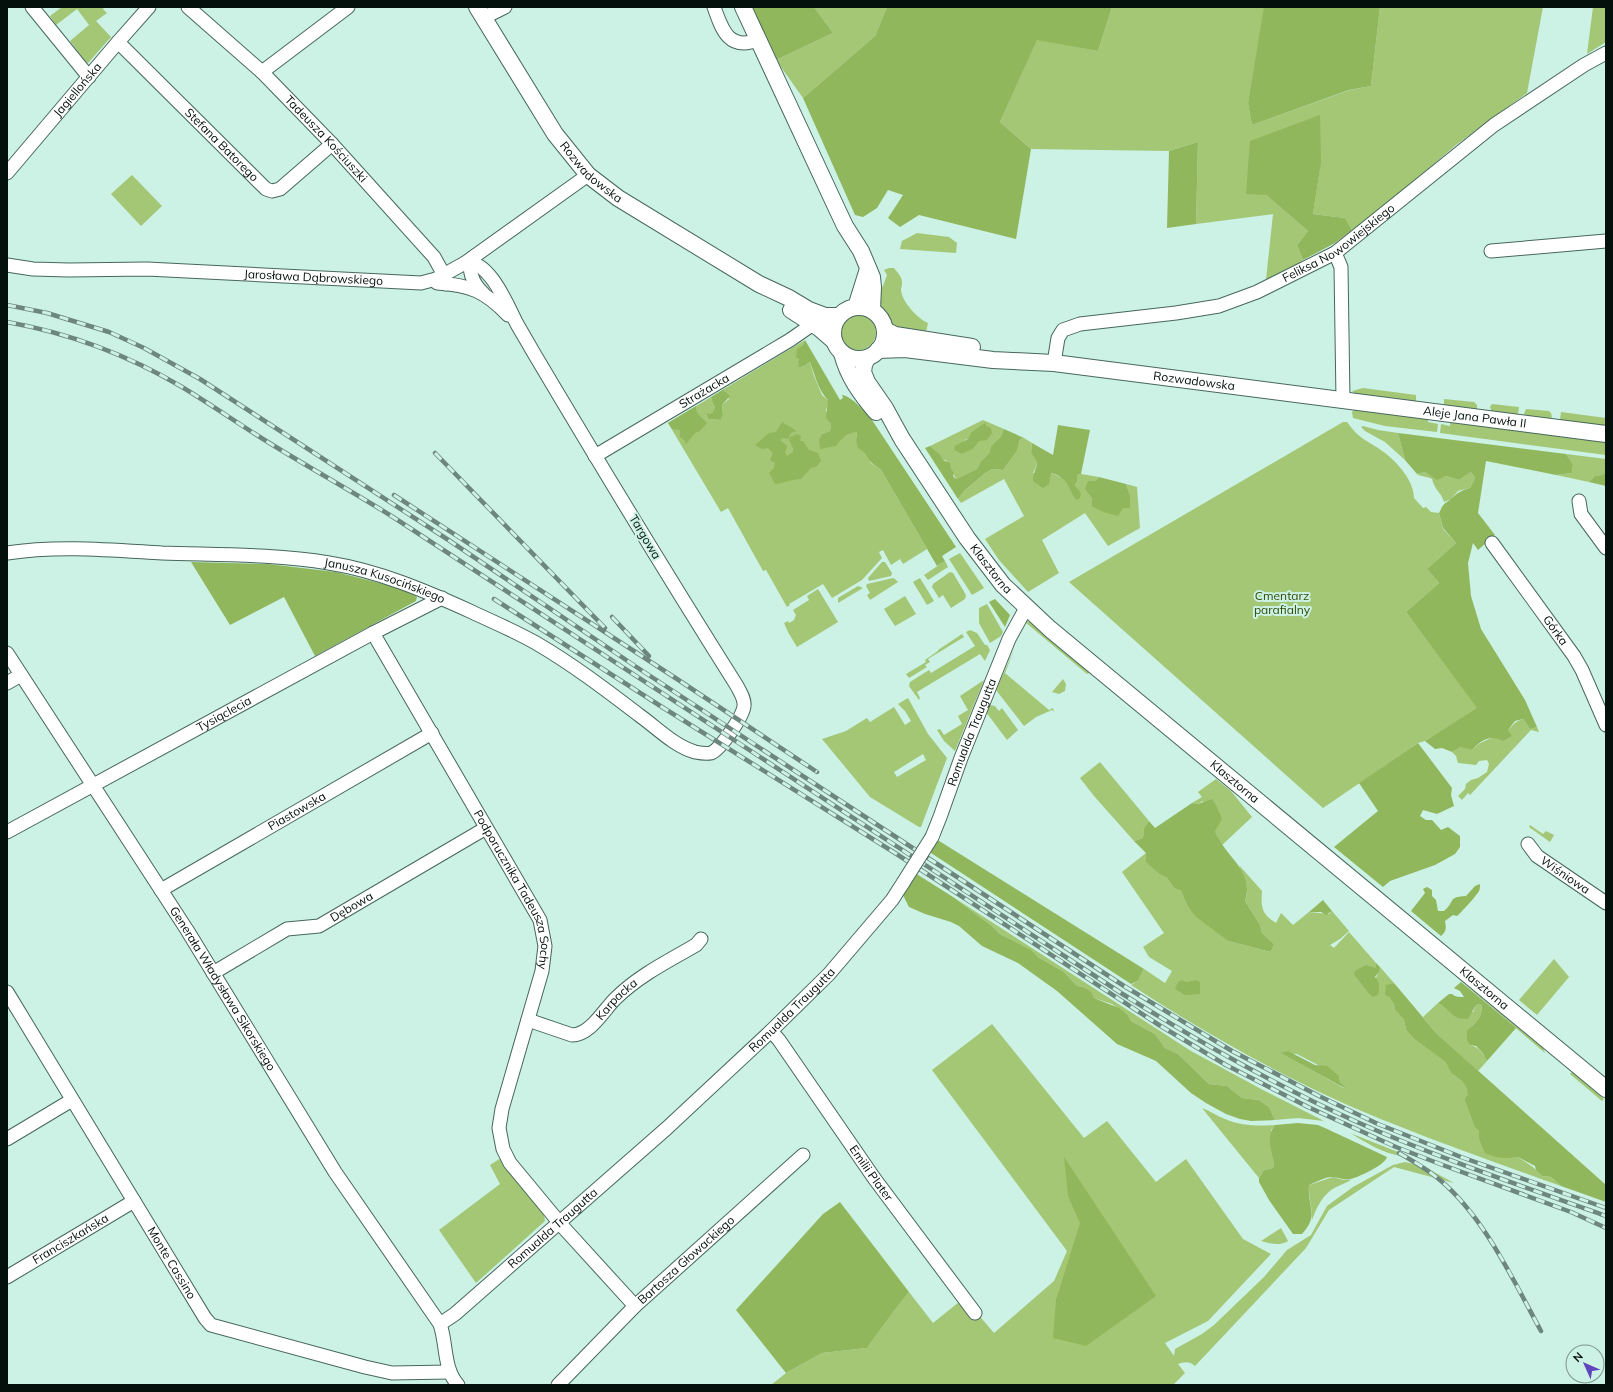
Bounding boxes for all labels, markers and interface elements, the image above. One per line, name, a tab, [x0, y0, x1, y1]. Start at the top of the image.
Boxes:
street label: Jagiellońska	[50, 59, 104, 120]
street label: Tadeusza Kościuszki	[282, 92, 371, 185]
street label: Stefana Batorego	[182, 105, 262, 184]
street label: Rozwadowska	[557, 138, 625, 206]
street label: Feliksa Nowowiejskiego	[1280, 200, 1398, 285]
street label: Jarosława Dąbrowskiego	[244, 266, 384, 288]
street label: Rozwadowska	[1152, 368, 1236, 393]
street label: Strażacka	[676, 370, 732, 411]
street label: Aleje Jana Pawła II	[1422, 403, 1527, 431]
street label: Targowa	[626, 512, 665, 562]
street label: Klasztorna	[967, 541, 1016, 597]
street label: Janusza Kusocińskiego	[323, 554, 448, 606]
park label: Cmentarz parafialny	[1254, 588, 1311, 617]
street label: Górka	[1540, 612, 1572, 648]
street label: Romualda Traugutta	[944, 676, 999, 788]
street label: Tysiąclecia	[194, 693, 254, 735]
street label: Klasztorna	[1207, 757, 1263, 806]
street label: Piastowska	[265, 788, 328, 833]
street label: Podporucznika Tadeusza Sochy	[471, 807, 553, 971]
street label: Wiśniowa	[1538, 853, 1593, 897]
street label: Dębowa	[327, 888, 375, 925]
street label: Generała Władysława Sikorskiego	[167, 903, 279, 1073]
street label: Klasztorna	[1457, 963, 1512, 1013]
street label: Romualda Traugutta	[745, 964, 838, 1055]
street label: Karpacka	[592, 975, 640, 1023]
street label: Emilii Plater	[847, 1142, 897, 1204]
street label: Romualda Traugutta	[504, 1184, 600, 1271]
street label: Franciszkańska	[30, 1210, 111, 1267]
street label: Bartosza Głowackiego	[634, 1212, 737, 1307]
street label: Monte Cassino	[144, 1224, 200, 1302]
north arrow	[1565, 1344, 1605, 1384]
text: N	[1570, 1349, 1586, 1365]

